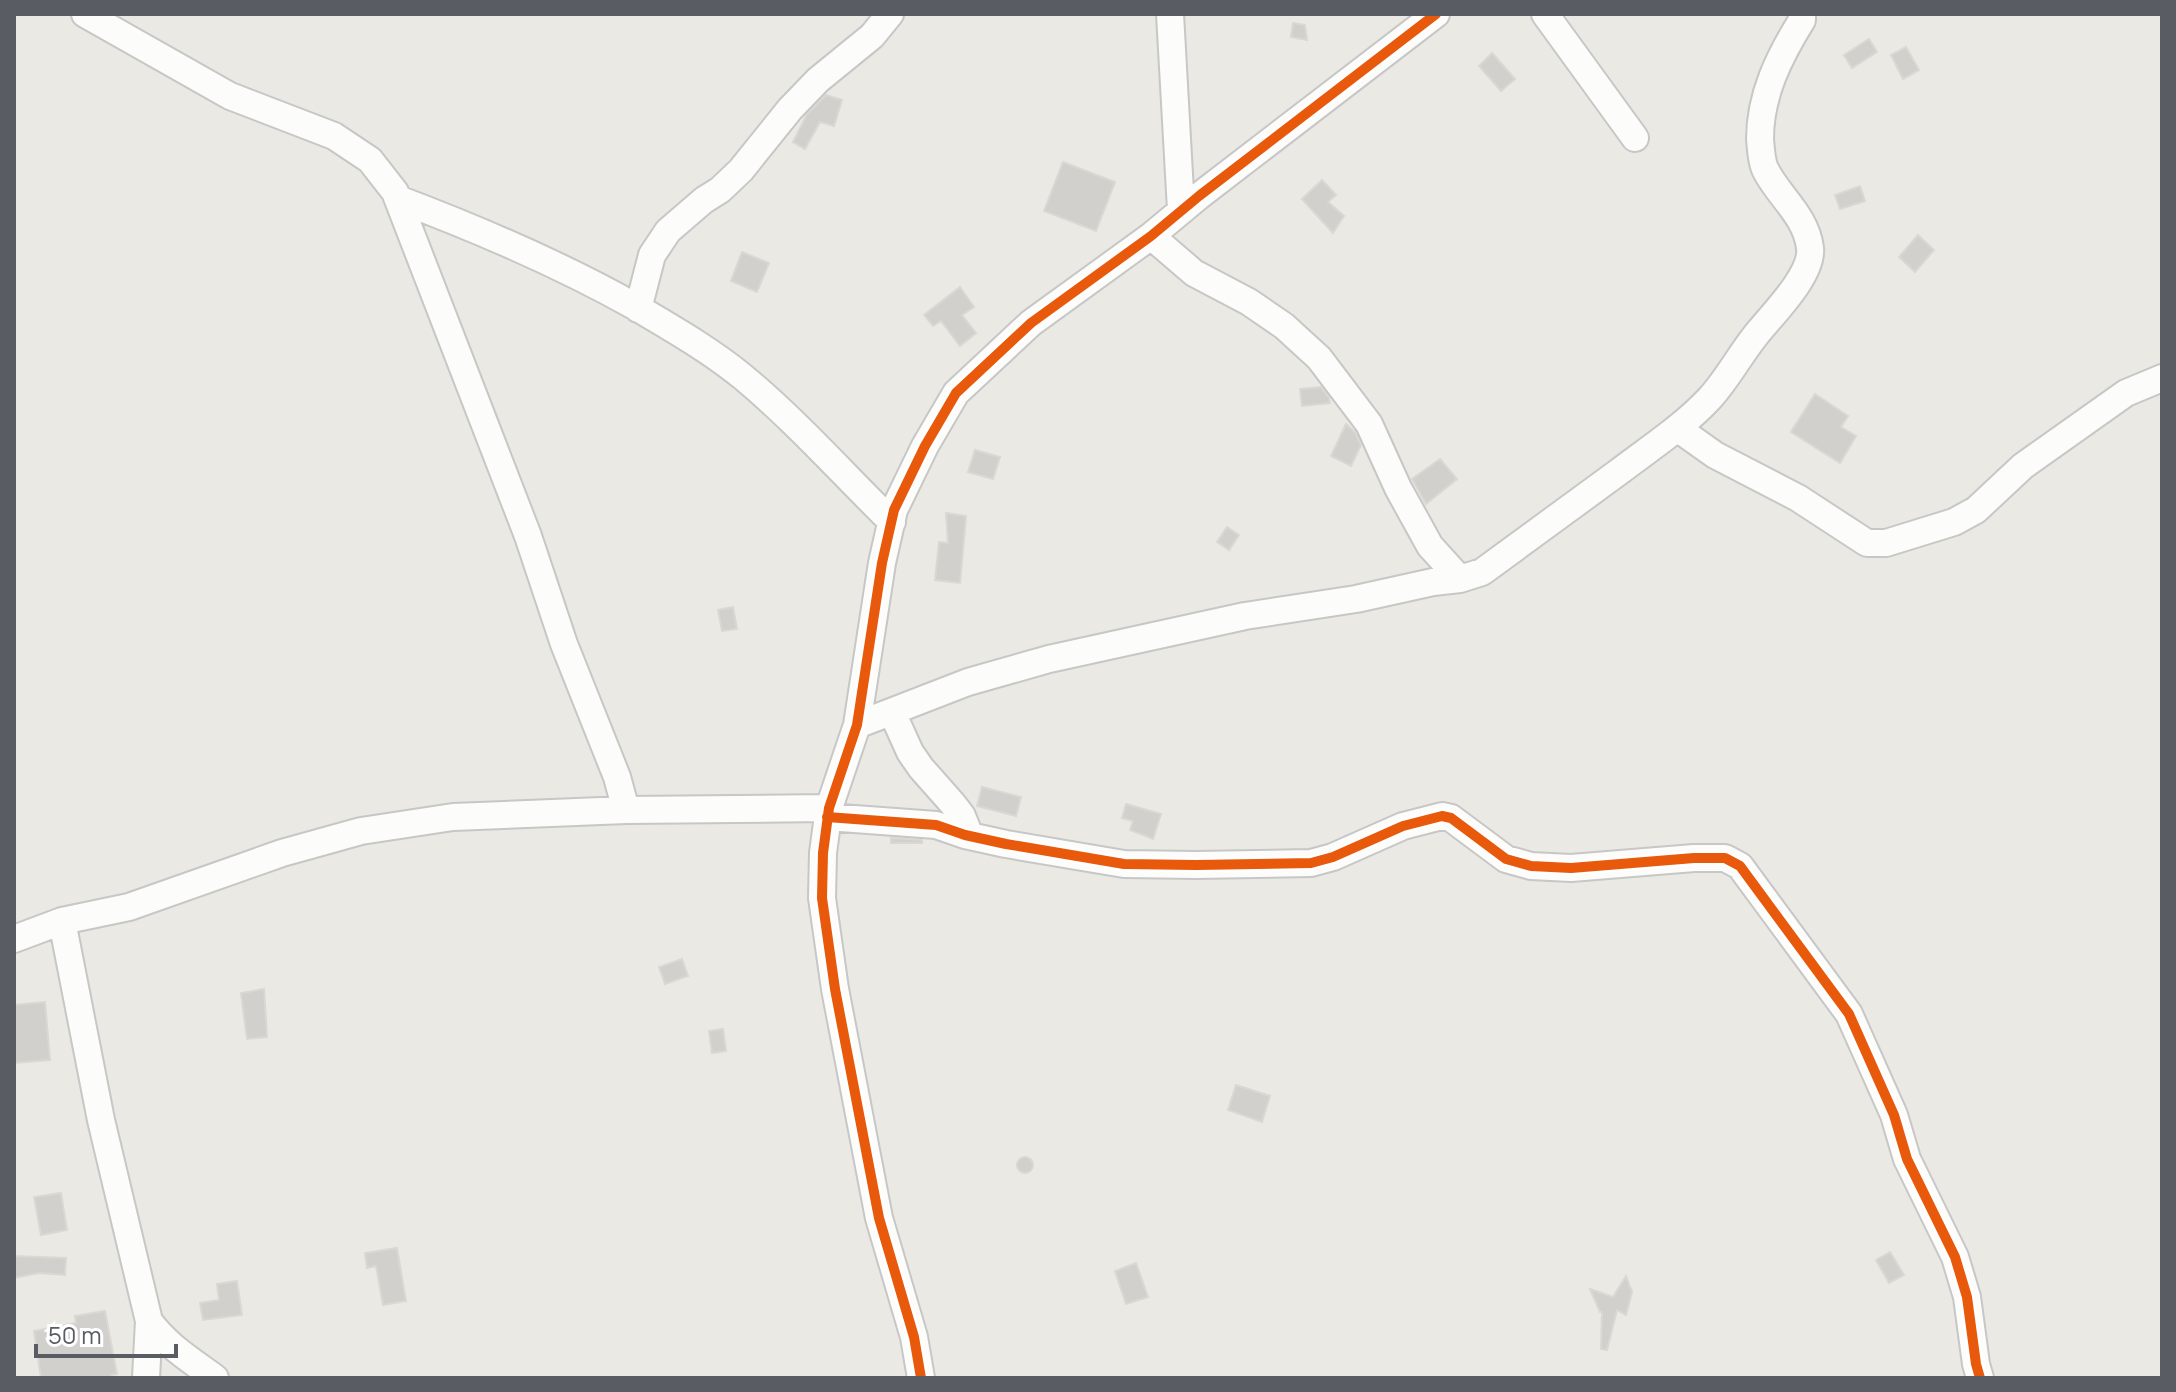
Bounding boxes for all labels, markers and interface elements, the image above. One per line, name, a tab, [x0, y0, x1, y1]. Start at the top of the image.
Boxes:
scale bar	[36, 1308, 176, 1358]
text: 50 m	[48, 1318, 102, 1351]

